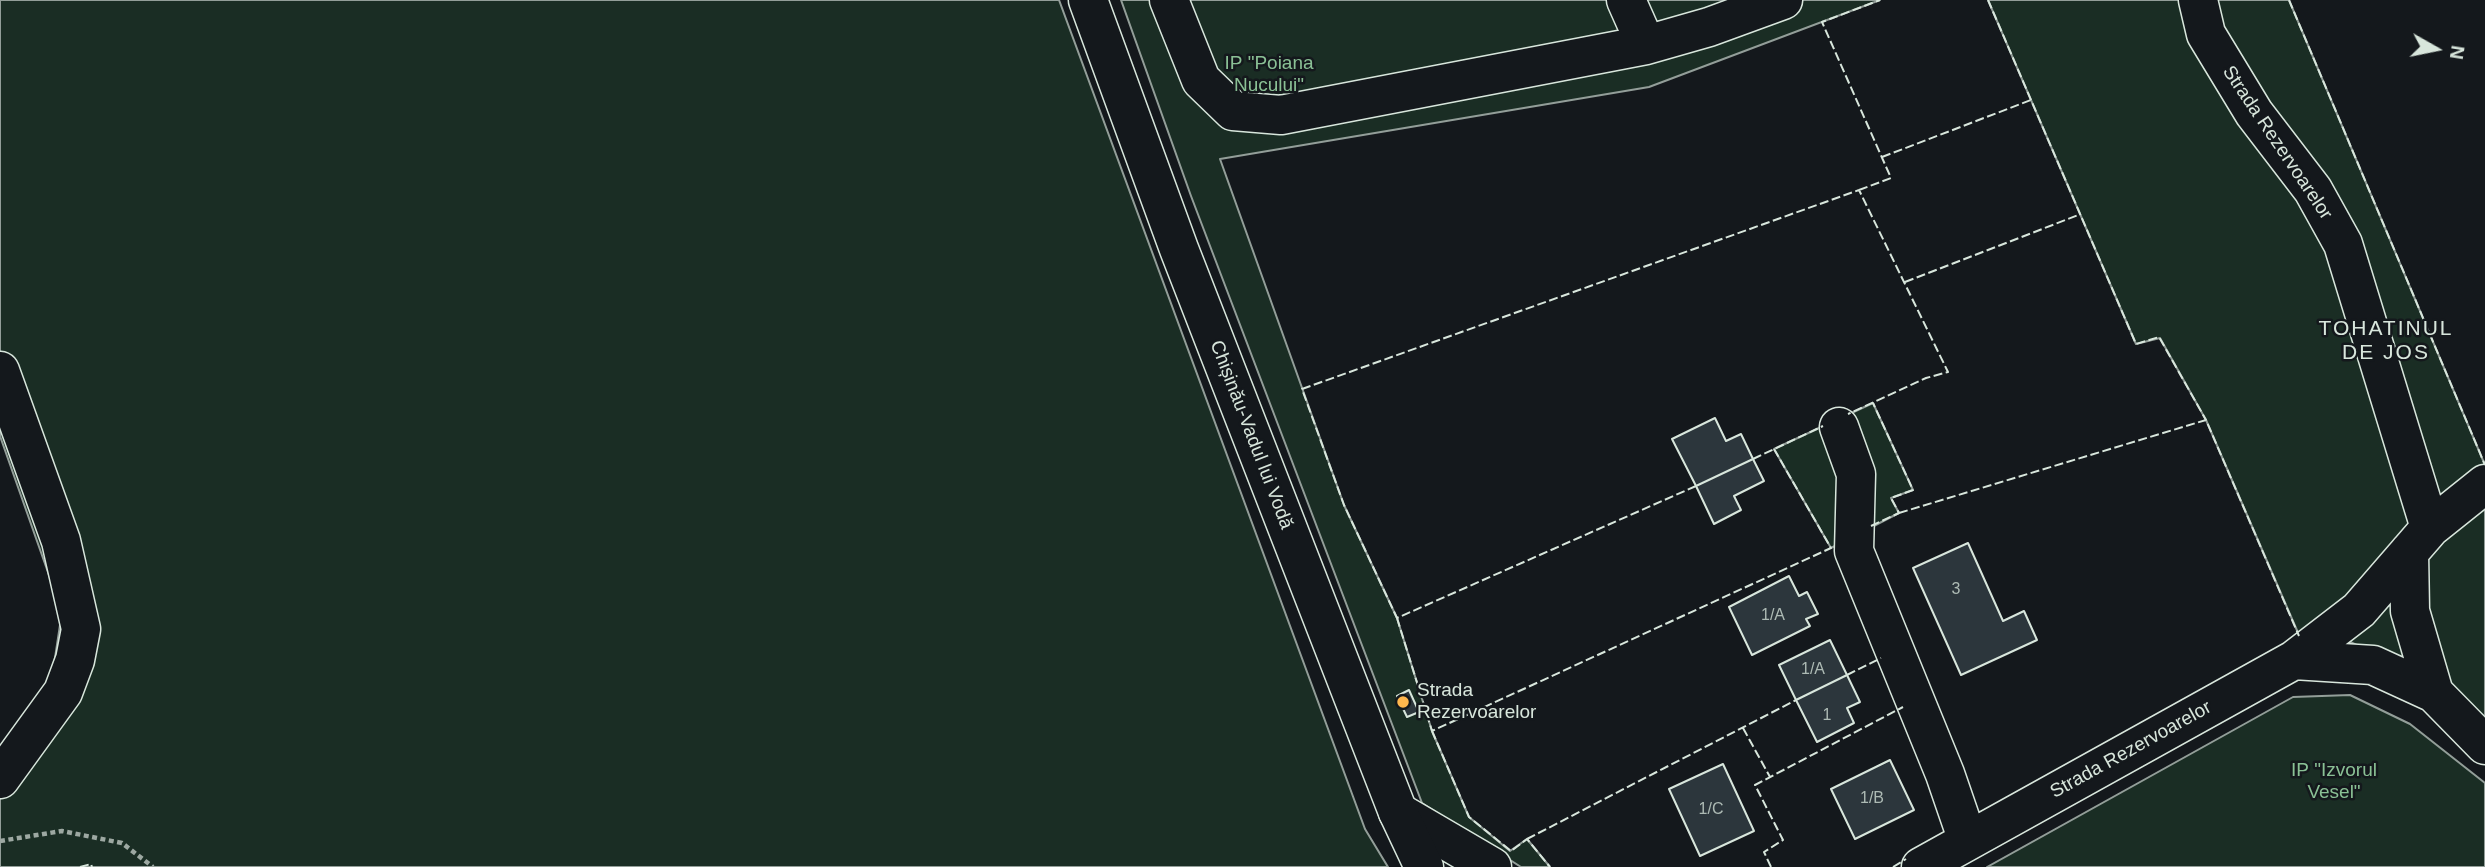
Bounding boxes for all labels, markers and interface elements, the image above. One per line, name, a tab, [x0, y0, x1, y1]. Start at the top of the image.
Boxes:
north arrow	[2401, 14, 2471, 84]
text: N	[2446, 44, 2469, 61]
park label: IP "Poiana Nucului"	[1224, 53, 1314, 97]
street label: Strada Rezervoarelor	[2217, 62, 2337, 224]
district label: TOHATINUL DE JOS	[2320, 316, 2452, 366]
street label: Chișinău-Vadul lui Vodă	[1204, 337, 1298, 533]
house number: 3	[1952, 580, 1960, 600]
house number: 1/A	[1761, 606, 1785, 626]
house number: 1/A	[1801, 660, 1825, 680]
place label: Strada Rezervoarelor	[1417, 680, 1536, 724]
marker: Strada Rezervoarelor	[1395, 694, 1411, 710]
street label: Strada Rezervoarelor	[2047, 696, 2215, 804]
house number: 1	[1823, 706, 1831, 726]
park label: IP "Izvorul Vesel"	[2291, 760, 2377, 804]
house number: 1/B	[1860, 789, 1884, 809]
house number: 1/C	[1699, 800, 1723, 820]

